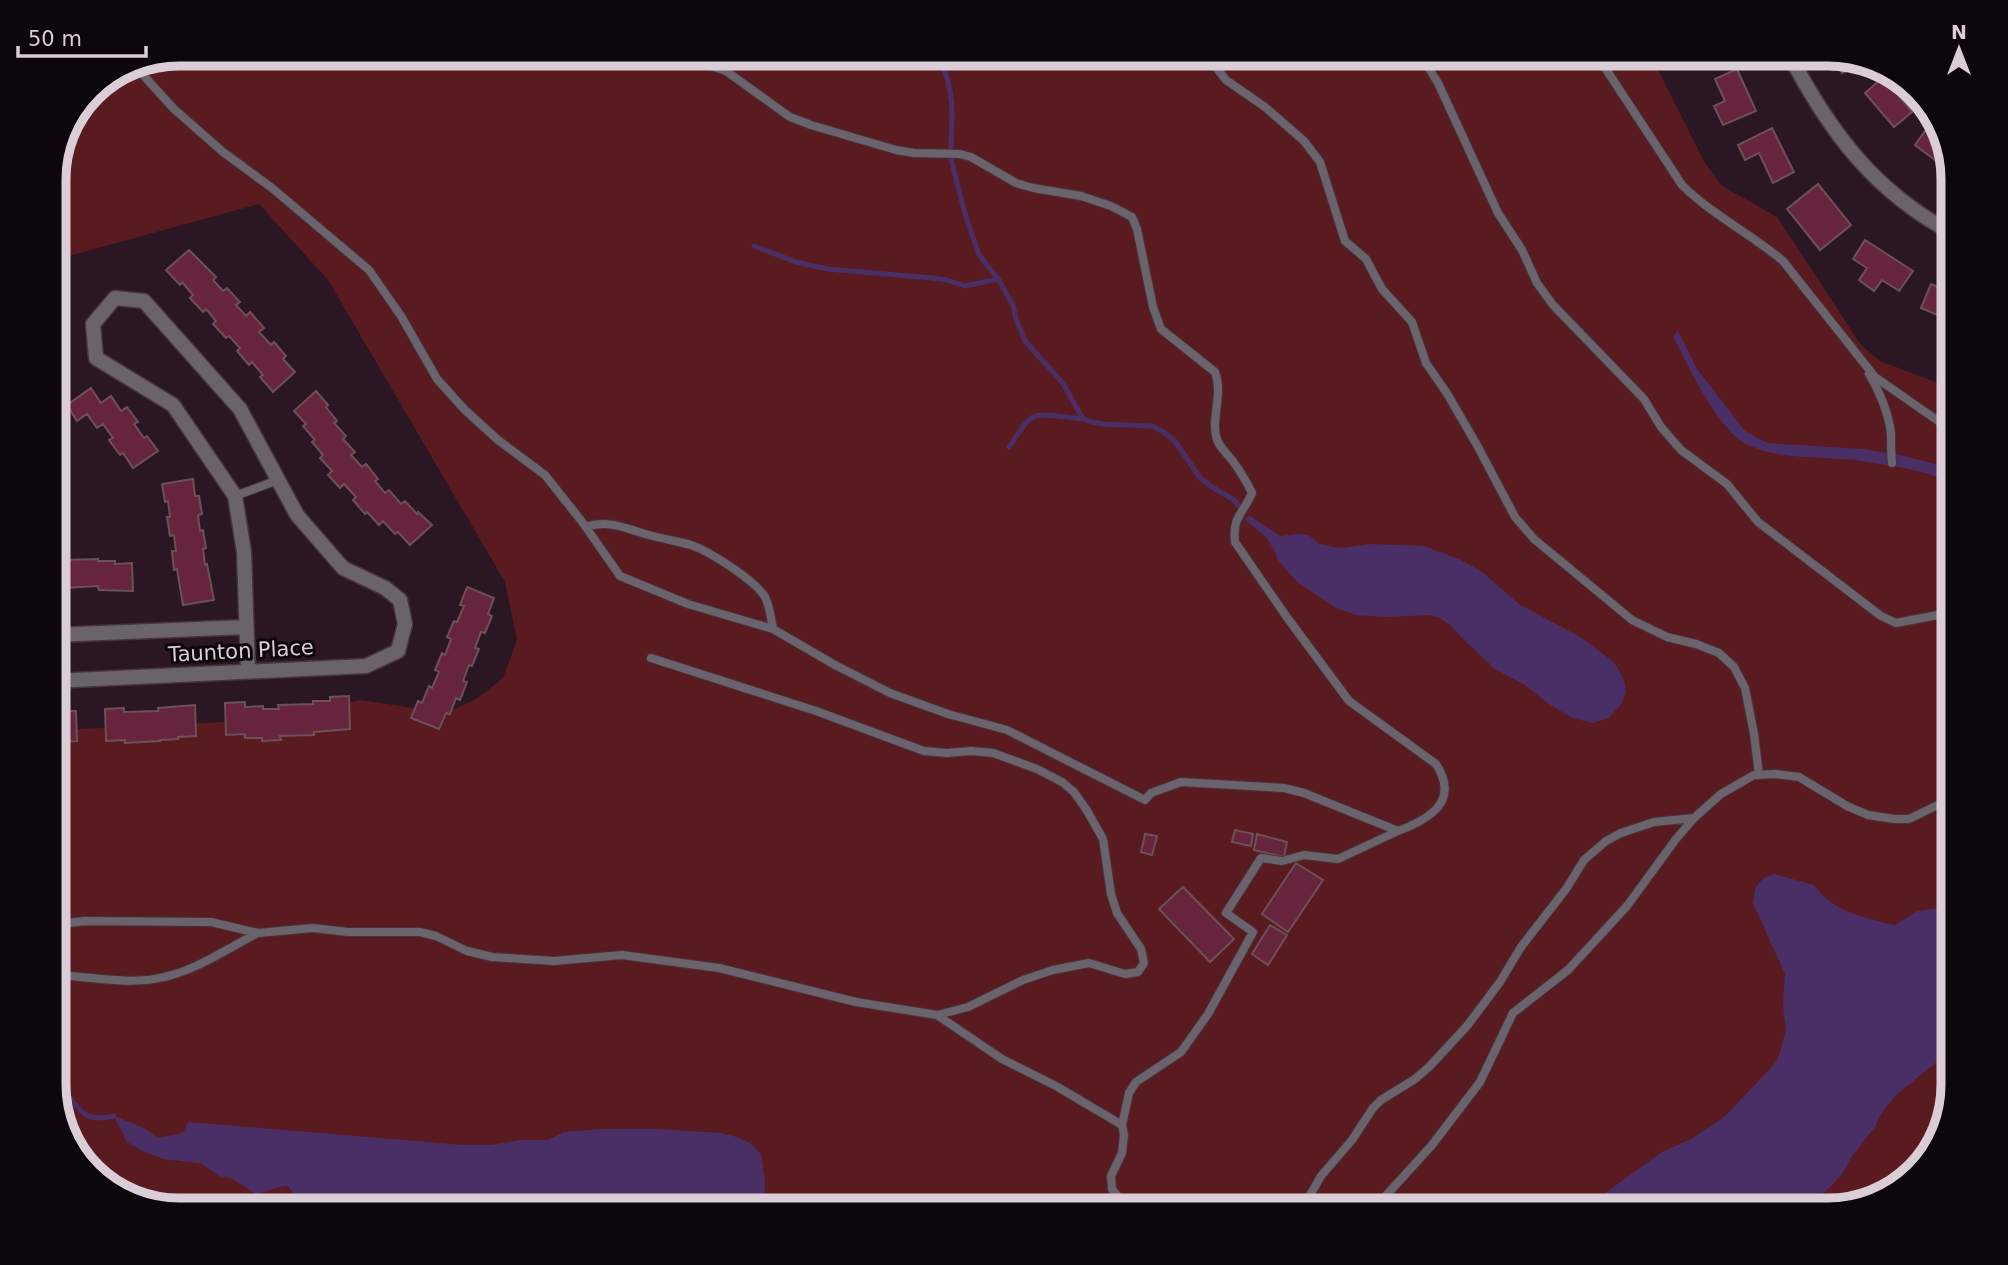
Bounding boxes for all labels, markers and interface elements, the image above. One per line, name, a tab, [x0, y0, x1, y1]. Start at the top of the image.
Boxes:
scale bar	[18, 14, 145, 58]
north arrow	[1924, 14, 1994, 84]
text: N	[1951, 21, 1967, 43]
text: 50 m	[28, 27, 82, 51]
street label: Taunton Place	[167, 635, 314, 667]

